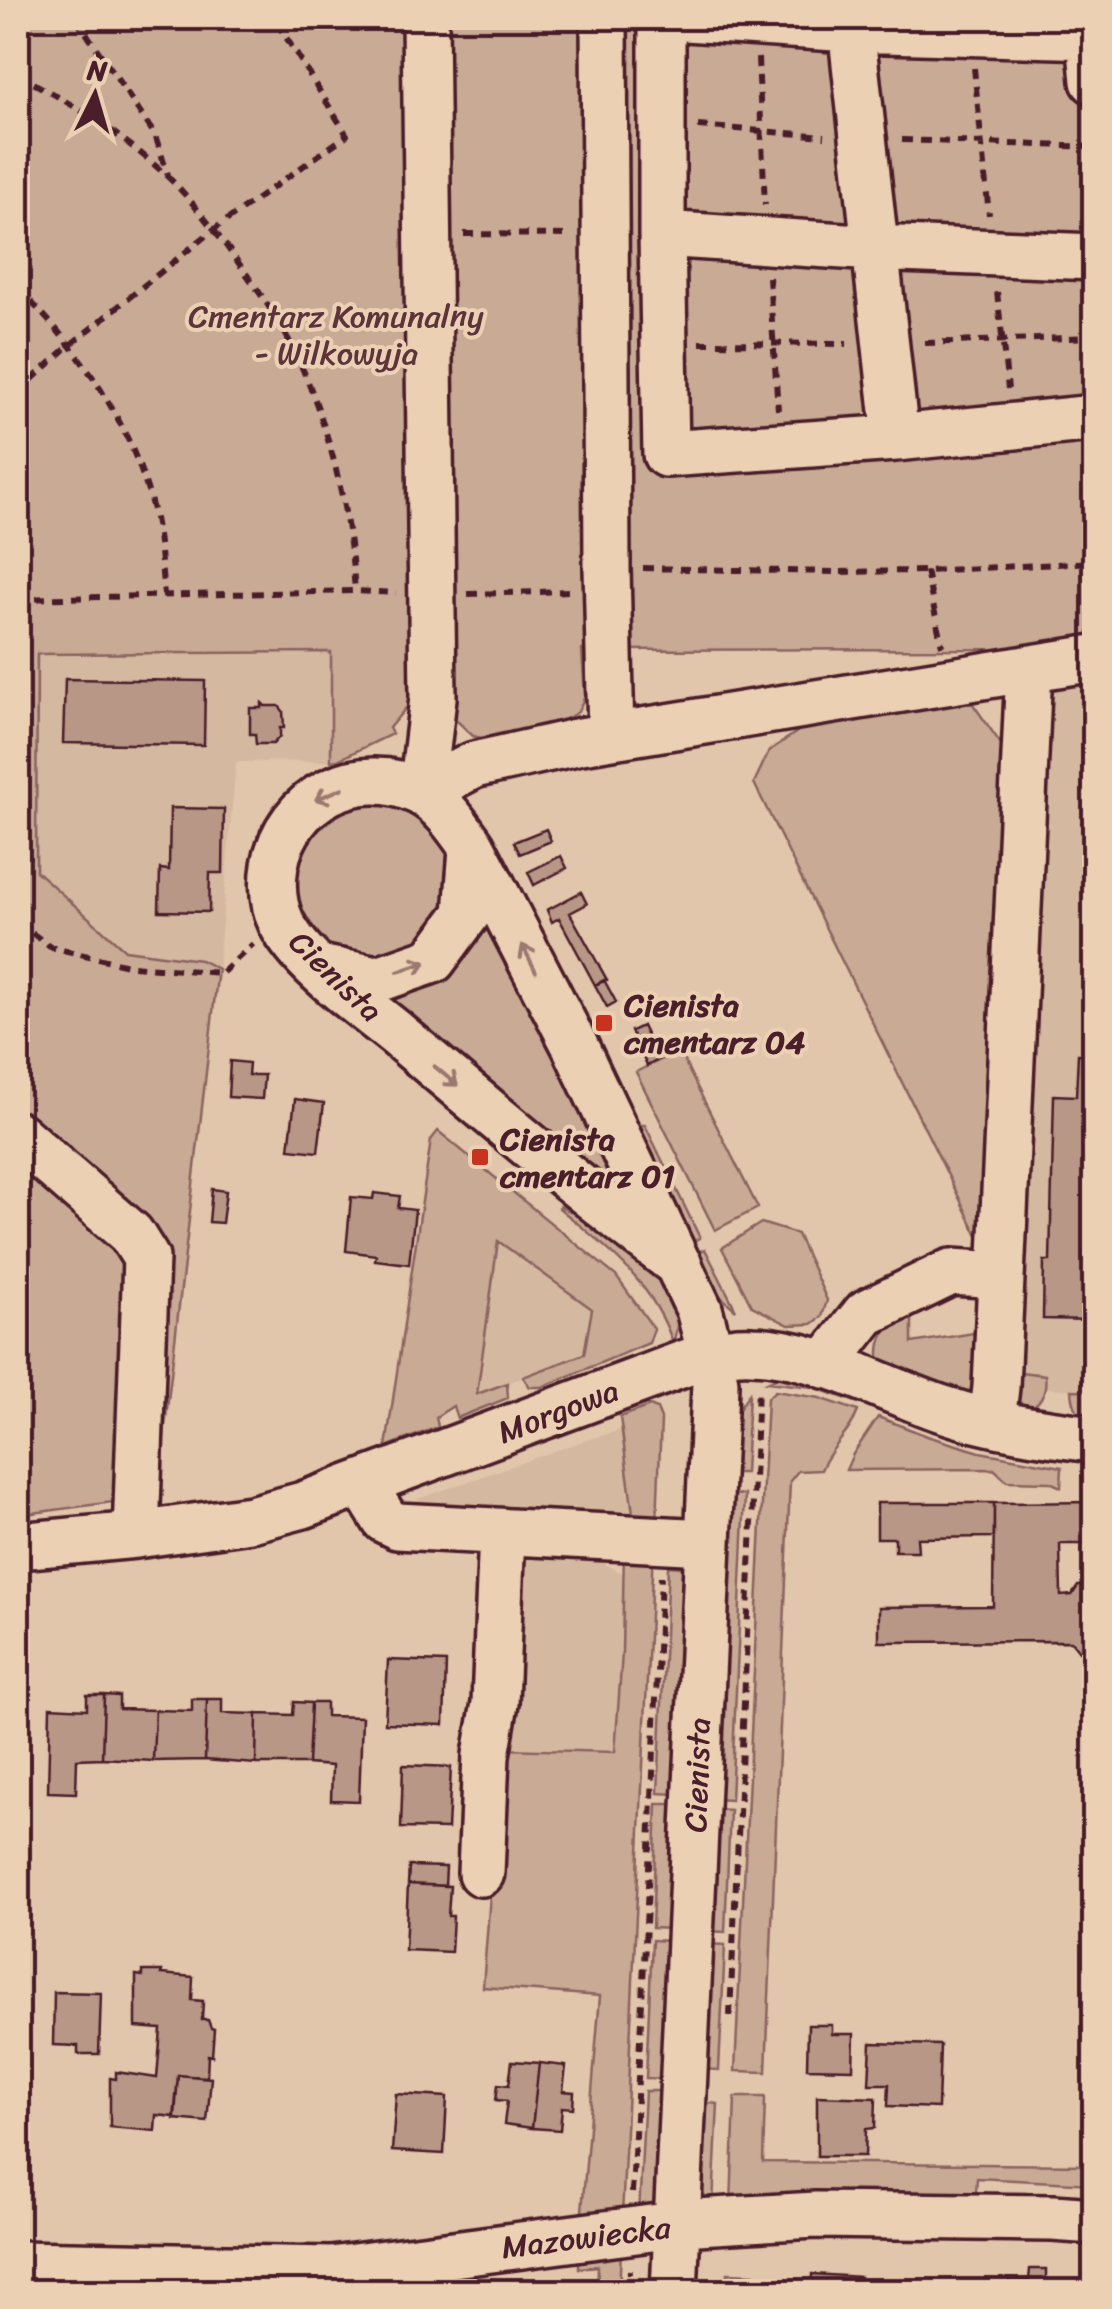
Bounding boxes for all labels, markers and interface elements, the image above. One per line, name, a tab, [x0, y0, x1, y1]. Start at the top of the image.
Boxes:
north arrow	[45, 45, 145, 145]
text: N	[84, 45, 110, 96]
park label: Cmentarz Komunalny - Wilkowyja	[188, 288, 484, 382]
one-way arrow	[314, 786, 345, 804]
street label: Cienista	[274, 916, 397, 1037]
one-way arrow	[519, 943, 538, 973]
one-way arrow	[396, 957, 427, 975]
place label: Cienista cmentarz 04	[623, 977, 805, 1071]
marker: Cienista cmentarz 04	[593, 1012, 615, 1034]
one-way arrow	[433, 1064, 458, 1087]
place label: Cienista cmentarz 01	[499, 1111, 675, 1205]
marker: Cienista cmentarz 01	[469, 1146, 491, 1168]
street label: Morgowa	[489, 1362, 627, 1461]
street label: Cienista	[667, 1717, 728, 1833]
street label: Mazowiecka	[498, 2199, 675, 2276]

